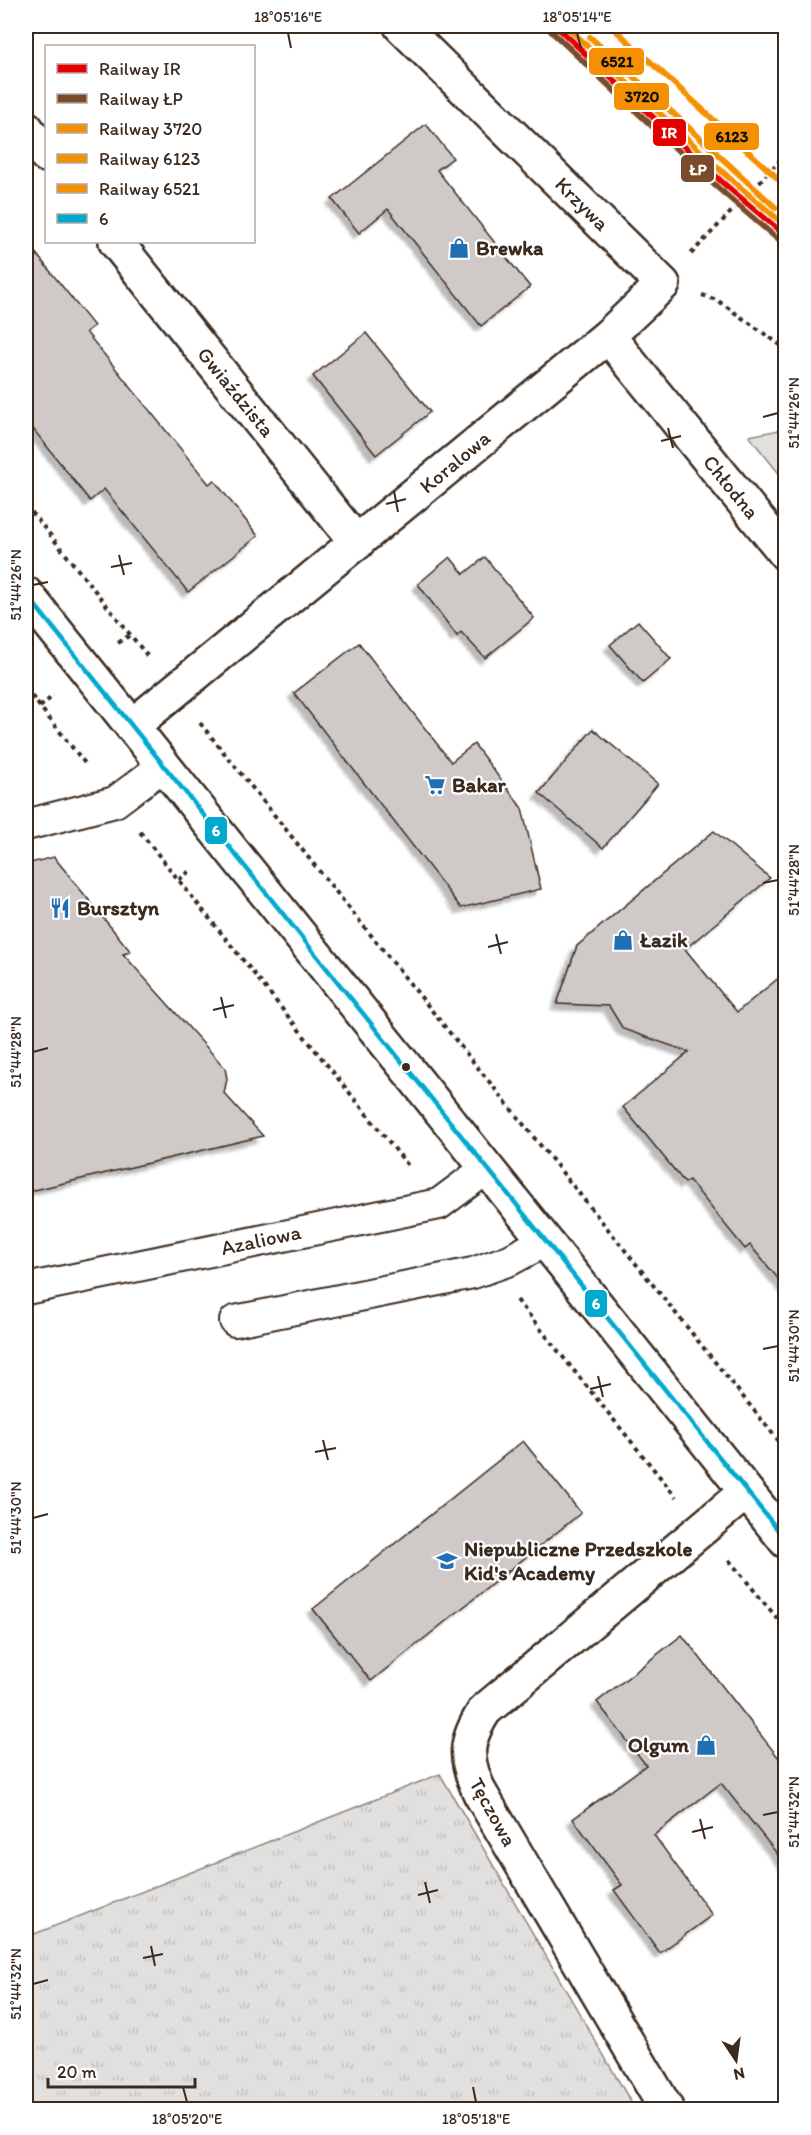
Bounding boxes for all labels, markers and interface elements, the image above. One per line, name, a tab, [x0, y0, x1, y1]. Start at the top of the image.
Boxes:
text: 18°05'16"E	[254, 8, 322, 26]
text: 18°05'14"E	[542, 8, 612, 26]
legend	[45, 45, 255, 243]
line badge: 6521	[588, 47, 645, 76]
text: 6521	[601, 52, 634, 71]
text: Railway IR	[99, 58, 181, 80]
line badge: 3720	[613, 82, 670, 111]
text: 3720	[625, 87, 660, 106]
text: Railway ŁP	[99, 88, 183, 110]
text: Railway 3720	[99, 118, 202, 140]
line badge: IR	[652, 118, 687, 147]
line badge: 6123	[703, 122, 760, 151]
text: IR	[661, 123, 677, 142]
text: 6123	[715, 127, 749, 146]
text: Railway 6123	[99, 148, 200, 170]
line badge: ŁP	[680, 154, 715, 183]
text: ŁP	[688, 160, 708, 179]
street label: Krzywa	[550, 171, 615, 236]
text: Railway 6521	[99, 178, 200, 200]
text: 6	[99, 208, 109, 230]
place label: Brewka	[476, 235, 544, 260]
shop icon: Brewka	[447, 236, 471, 260]
street label: Gwiaździsta	[192, 342, 280, 442]
text: 51°44'26"N	[785, 377, 803, 449]
street label: Koralowa	[414, 425, 495, 498]
street label: Chłodna	[698, 450, 765, 524]
text: 51°44'26"N	[7, 549, 25, 621]
place label: Bakar	[452, 772, 507, 797]
supermarket icon: Bakar	[423, 773, 447, 797]
line badge: 6	[204, 816, 228, 845]
text: 6	[212, 821, 221, 840]
text: 51°44'28"N	[785, 844, 803, 916]
place label: Bursztyn	[77, 895, 159, 921]
restaurant icon: Bursztyn	[48, 896, 72, 920]
place label: Łazik	[639, 927, 688, 952]
shop icon: Łazik	[611, 928, 635, 952]
text: 51°44'28"N	[7, 1016, 25, 1088]
unlabelled marker	[400, 1061, 412, 1073]
street label: Azaliowa	[219, 1219, 303, 1260]
line badge: 6	[584, 1289, 608, 1318]
text: 6	[592, 1294, 601, 1313]
text: 51°44'30"N	[785, 1309, 803, 1383]
text: 51°44'30"N	[7, 1481, 25, 1555]
place label: Niepubliczne Przedszkole Kid's Academy	[464, 1536, 692, 1586]
school or university icon: Niepubliczne Przedszkole Kid's Academy	[435, 1549, 459, 1573]
place label: Olgum	[628, 1732, 689, 1758]
shop icon: Olgum	[694, 1733, 718, 1757]
street label: Tęczowa	[464, 1773, 522, 1850]
text: 51°44'32"N	[785, 1776, 803, 1848]
text: 51°44'32"N	[7, 1948, 25, 2020]
north arrow	[706, 2030, 766, 2090]
scale bar	[48, 2051, 195, 2089]
text: 20 m	[57, 2061, 97, 2083]
text: N	[732, 2064, 747, 2085]
text: 18°05'20"E	[152, 2110, 222, 2128]
text: 18°05'18"E	[442, 2110, 510, 2128]

